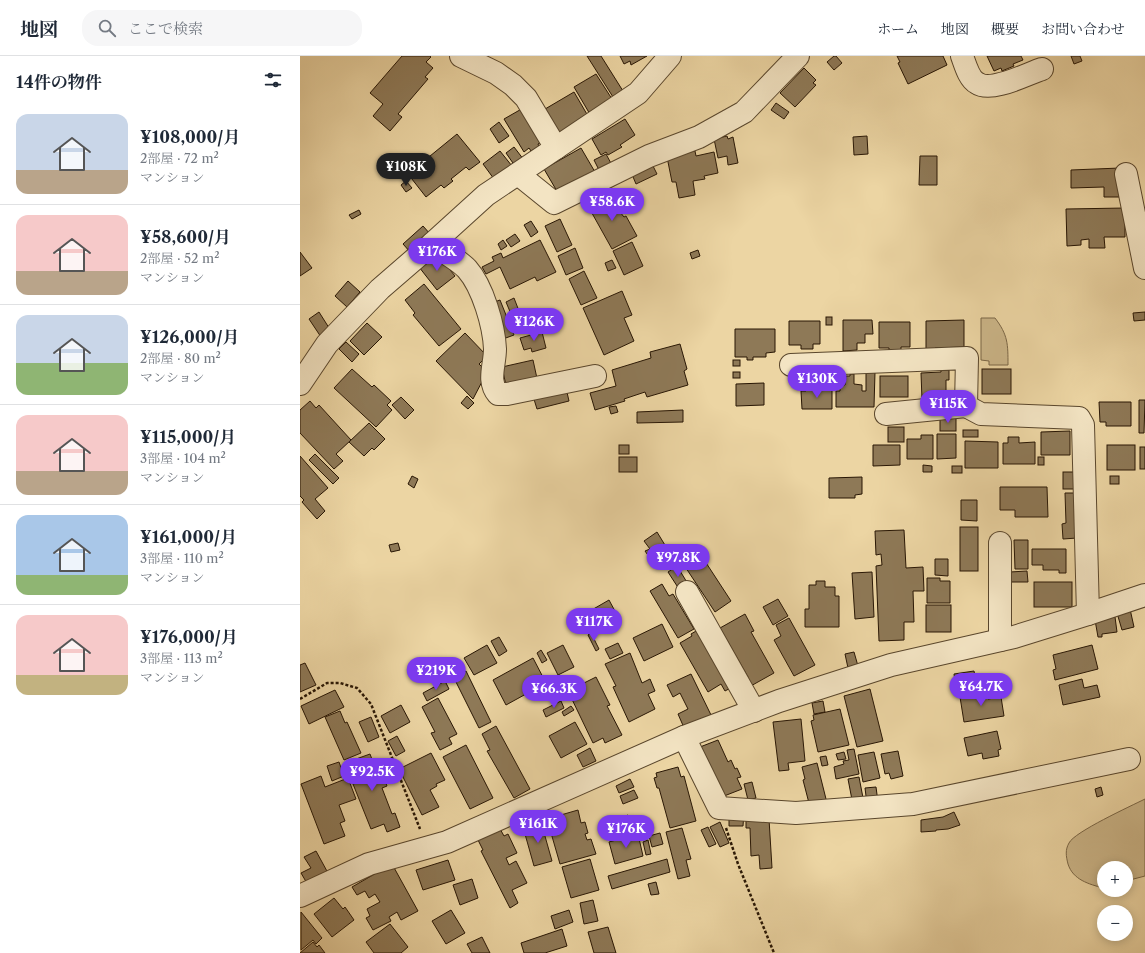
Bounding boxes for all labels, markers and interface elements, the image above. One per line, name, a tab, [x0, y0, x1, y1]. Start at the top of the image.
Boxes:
search box	[82, 10, 362, 46]
icon: search	[96, 17, 118, 39]
text: 地図	[20, 18, 58, 41]
text: ここで検索	[128, 19, 203, 38]
text: ホーム	[877, 20, 919, 38]
text: 地図	[941, 20, 969, 38]
text: 概要	[991, 20, 1019, 38]
text: お問い合わせ	[1041, 20, 1125, 38]
icon: filters	[262, 69, 284, 91]
text: 14件の物件	[16, 72, 102, 92]
text: ¥108,000/月	[140, 127, 240, 147]
icon: home	[48, 130, 96, 178]
text: 2部屋 · 72 m²	[140, 150, 219, 166]
pin: ¥108K	[378, 153, 434, 187]
text: ¥108K	[385, 158, 427, 174]
text: マンション	[140, 169, 204, 185]
pin: ¥58.6K	[579, 188, 645, 222]
text: ¥58.6K	[589, 193, 635, 209]
text: ¥58,600/月	[140, 227, 231, 247]
icon: home	[48, 231, 96, 279]
pin: ¥176K	[409, 238, 465, 272]
text: ¥176K	[417, 243, 457, 259]
text: 2部屋 · 52 m²	[140, 250, 219, 266]
text: マンション	[140, 269, 204, 285]
pin: ¥126K	[506, 308, 562, 342]
text: ¥126K	[514, 313, 554, 329]
text: ¥126,000/月	[140, 327, 240, 347]
icon: home	[48, 331, 96, 379]
text: 2部屋 · 80 m²	[140, 350, 221, 366]
pin: ¥130K	[789, 365, 845, 399]
text: マンション	[140, 369, 204, 385]
text: ¥130K	[797, 370, 837, 386]
pin: ¥115K	[920, 390, 976, 424]
text: ¥115K	[929, 395, 967, 411]
text: ¥115,000/月	[140, 427, 236, 447]
icon: home	[48, 431, 96, 479]
text: 3部屋 · 104 m²	[140, 450, 226, 466]
text: マンション	[140, 469, 204, 485]
text: ¥161,000/月	[140, 527, 237, 547]
icon: home	[48, 531, 96, 579]
pin: ¥97.8K	[645, 544, 711, 578]
text: ¥97.8K	[656, 549, 700, 565]
text: 3部屋 · 110 m²	[140, 550, 224, 566]
text: マンション	[140, 569, 204, 585]
pin: ¥117K	[566, 608, 622, 642]
text: ¥117K	[575, 613, 613, 629]
text: ¥176,000/月	[140, 627, 238, 647]
icon: home	[48, 631, 96, 679]
text: 3部屋 · 113 m²	[140, 650, 223, 666]
pin: ¥219K	[408, 657, 464, 691]
text: ¥219K	[416, 662, 456, 678]
text: マンション	[140, 669, 204, 685]
pin: ¥64.7K	[948, 673, 1014, 707]
pin: ¥66.3K	[521, 675, 587, 709]
text: ¥64.7K	[959, 678, 1004, 694]
text: ¥66.3K	[531, 680, 577, 696]
pin: ¥92.5K	[339, 758, 405, 792]
text: ¥92.5K	[349, 763, 395, 779]
pin: ¥161K	[510, 810, 566, 844]
text: ¥161K	[519, 815, 557, 831]
pin: ¥176K	[598, 815, 654, 849]
text: ¥176K	[606, 820, 646, 836]
map controls	[1097, 861, 1133, 941]
button: +	[1097, 861, 1133, 897]
button: −	[1097, 905, 1133, 941]

